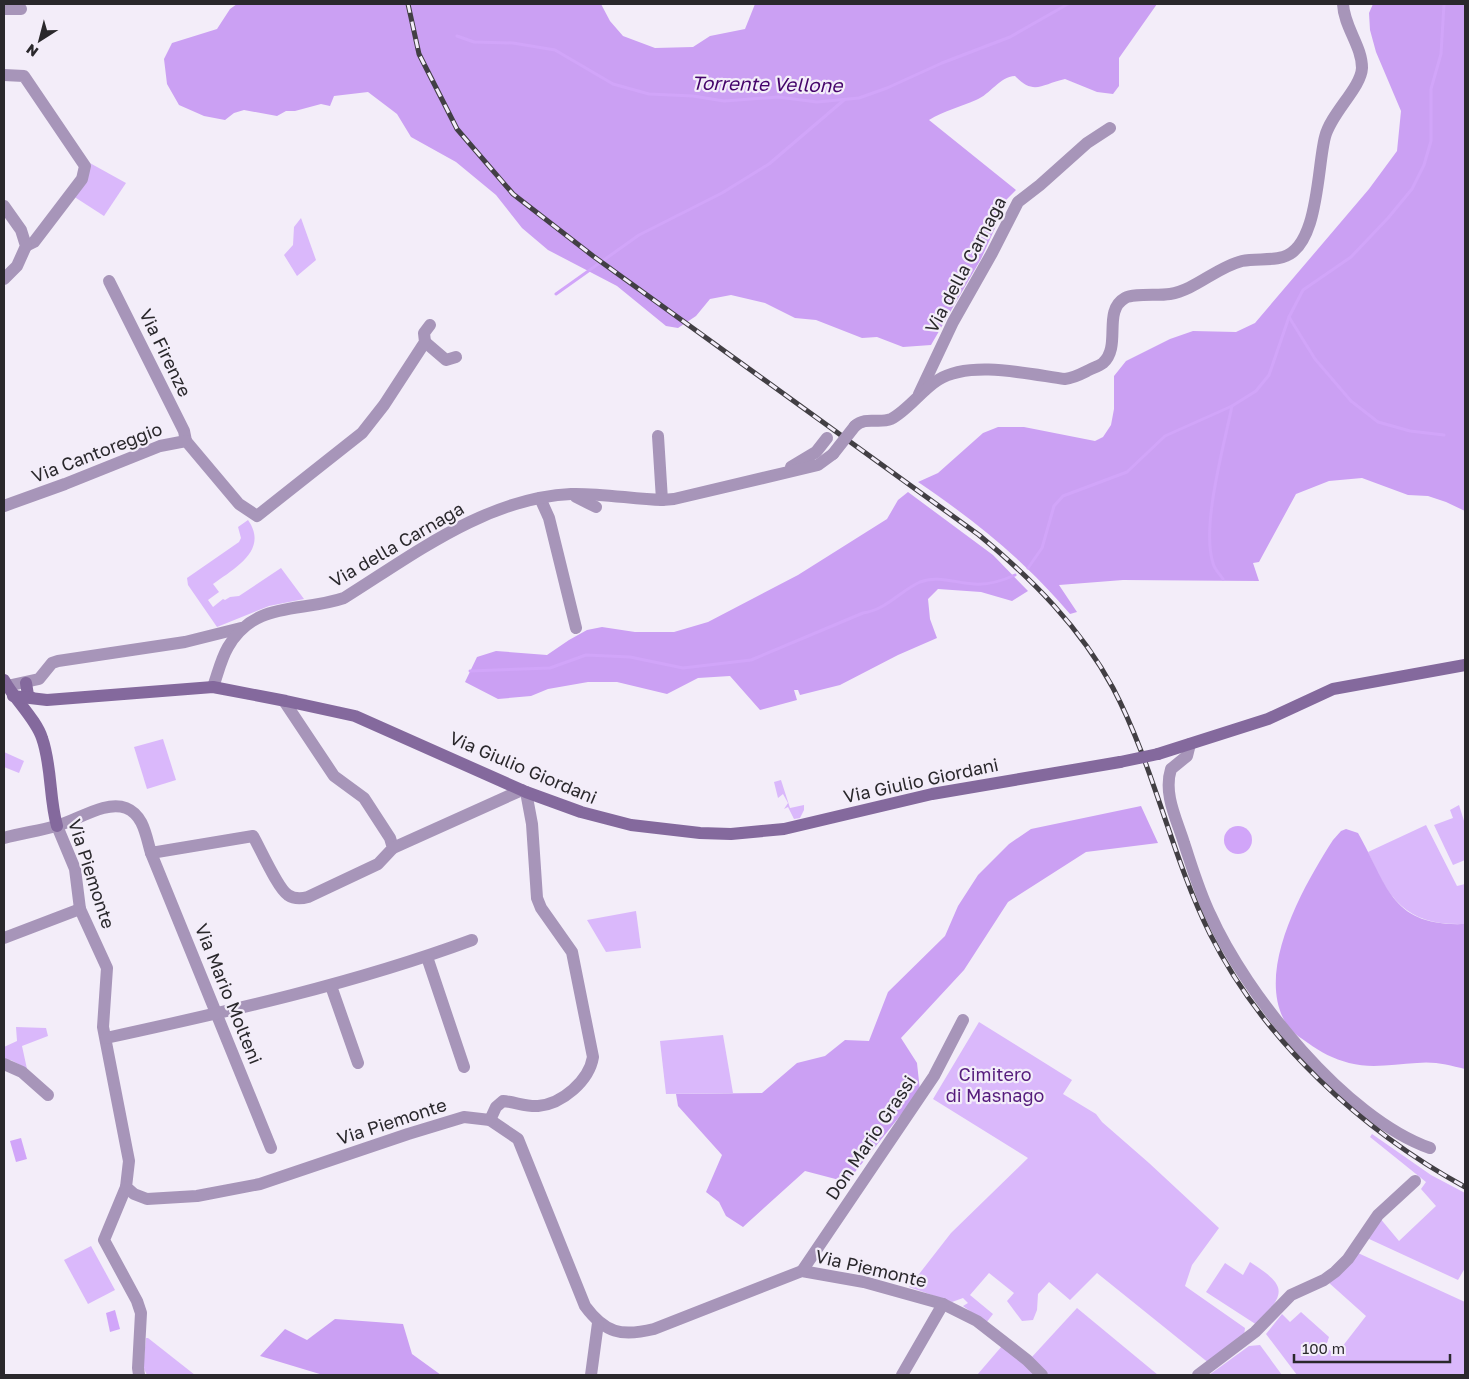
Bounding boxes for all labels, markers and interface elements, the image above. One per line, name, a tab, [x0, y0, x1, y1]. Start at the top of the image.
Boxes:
north arrow	[15, 15, 65, 65]
text: N	[23, 41, 41, 61]
water label: Torrente Vellone	[691, 71, 845, 96]
street label: Via della Carnaga	[920, 193, 1010, 336]
street label: Via Firenze	[135, 305, 197, 400]
street label: Via Cantoreggio	[28, 417, 165, 487]
street label: Via della Carnaga	[326, 497, 467, 591]
street label: Via Giulio Giordani	[446, 726, 600, 808]
street label: Via Giulio Giordani	[841, 753, 1000, 807]
street label: Via Piemonte	[64, 816, 120, 931]
street label: Via Mario Molteni	[191, 920, 267, 1067]
park label: Cimitero di Masnago	[946, 1063, 1044, 1106]
street label: Don Mario Grassi	[820, 1071, 920, 1204]
street label: Via Piemonte	[334, 1093, 449, 1149]
street label: Via Piemonte	[813, 1244, 929, 1292]
scale bar	[1294, 1332, 1450, 1364]
text: 100 m	[1302, 1339, 1345, 1357]

